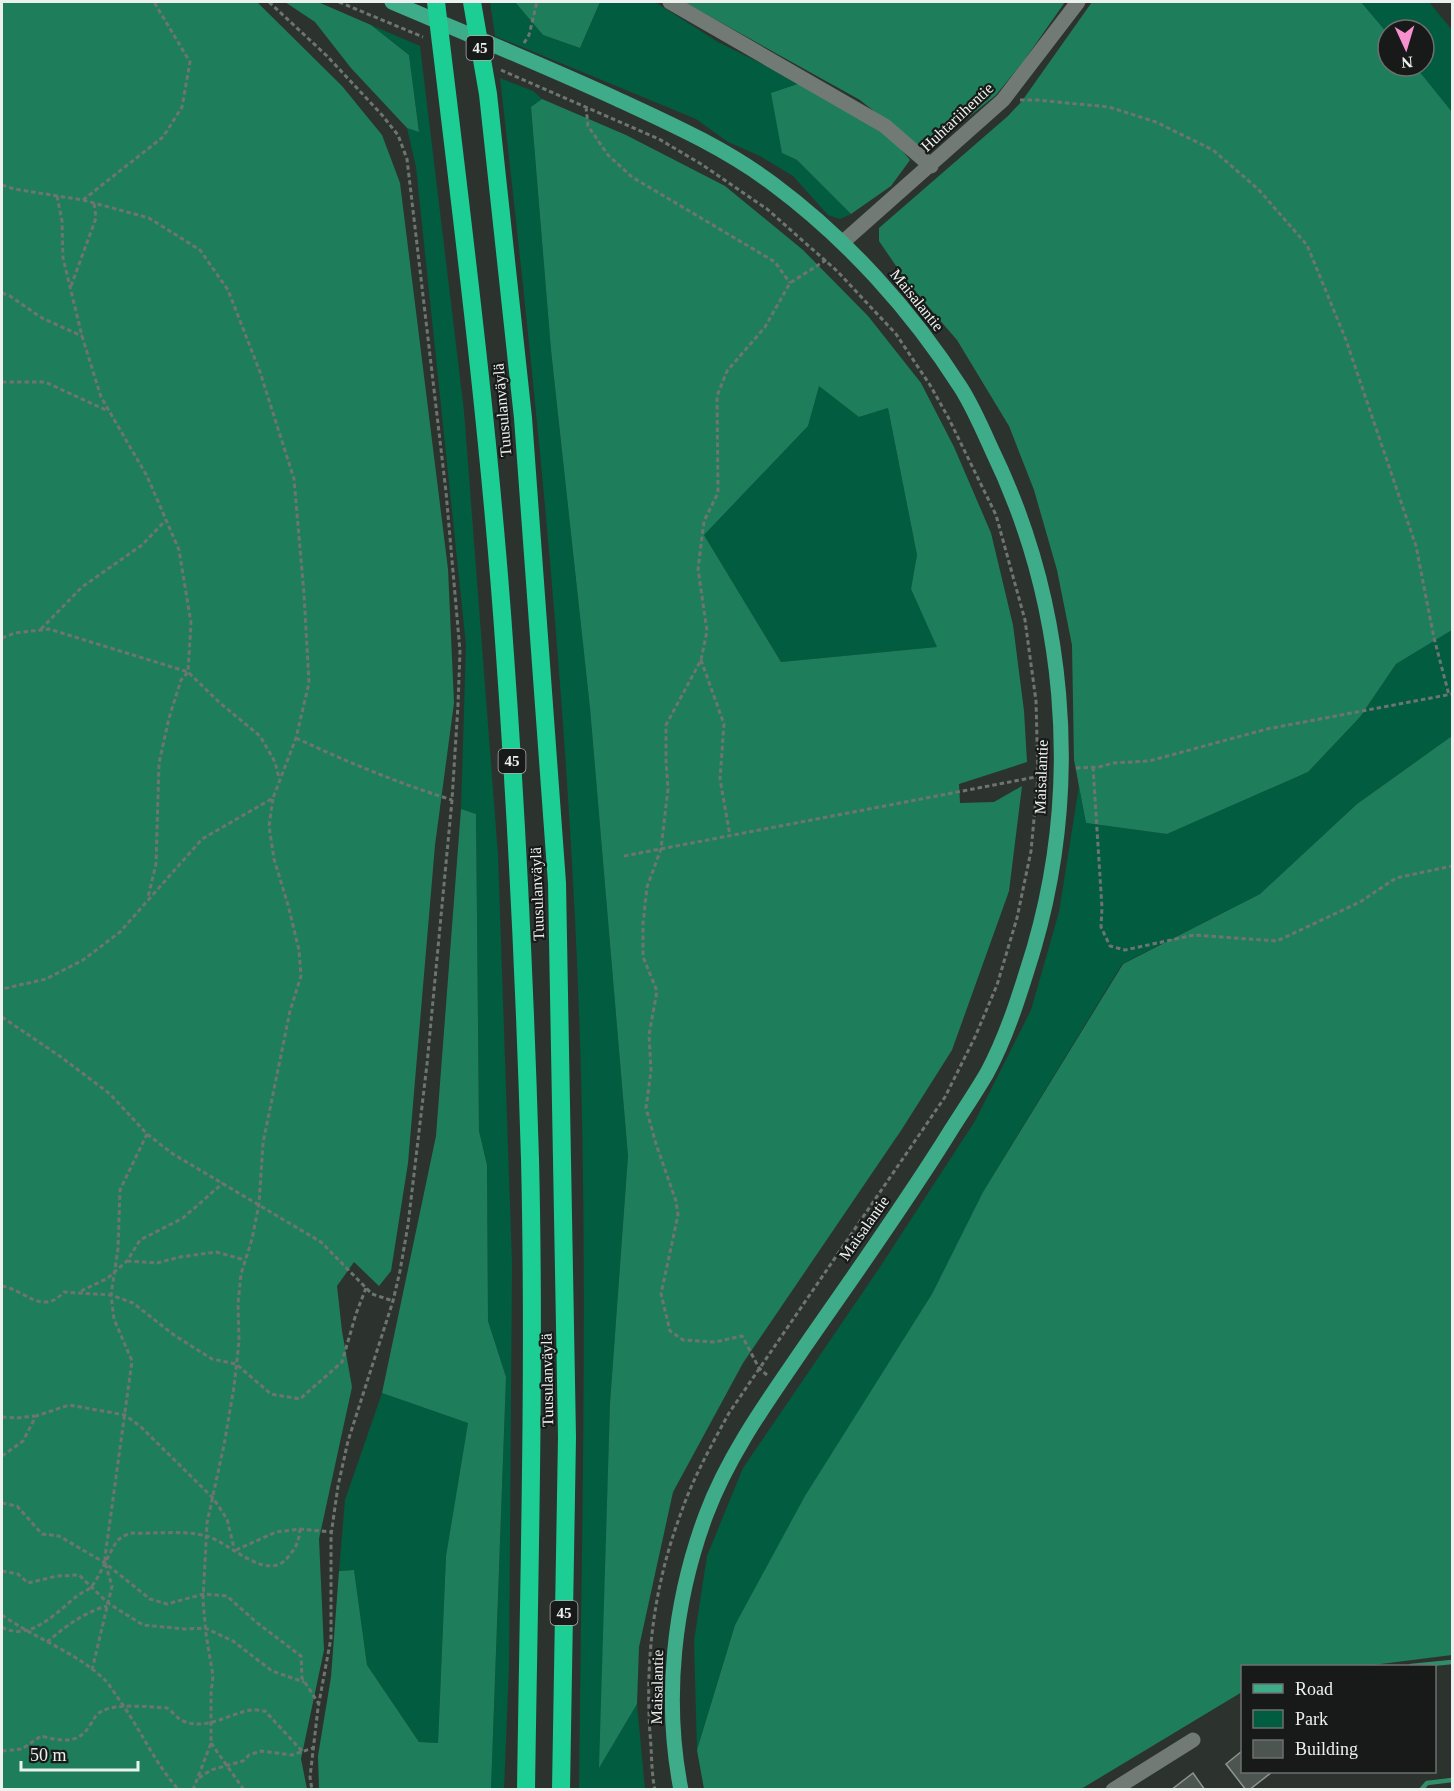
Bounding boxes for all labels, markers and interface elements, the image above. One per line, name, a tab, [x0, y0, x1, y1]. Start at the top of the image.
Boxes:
north arrow	[1376, 18, 1436, 78]
road number: 45	[466, 36, 494, 60]
text: N	[1400, 54, 1413, 71]
street label: Huhtariihentie	[917, 79, 997, 155]
street label: Maisalantie	[887, 266, 947, 334]
street label: Tuusulanväylä	[489, 363, 516, 457]
street label: Maisalantie	[1031, 739, 1051, 815]
road number: 45	[498, 749, 526, 773]
street label: Tuusulanväylä	[527, 847, 548, 941]
street label: Maisalantie	[836, 1193, 892, 1263]
street label: Tuusulanväylä	[538, 1333, 557, 1427]
road number: 45	[550, 1601, 578, 1625]
street label: Maisalantie	[648, 1650, 666, 1724]
legend	[1241, 1665, 1436, 1773]
text: Road	[1295, 1679, 1333, 1699]
text: Park	[1295, 1709, 1328, 1729]
scale bar	[21, 1734, 138, 1772]
text: Building	[1295, 1739, 1358, 1759]
text: 50 m	[30, 1745, 67, 1765]

